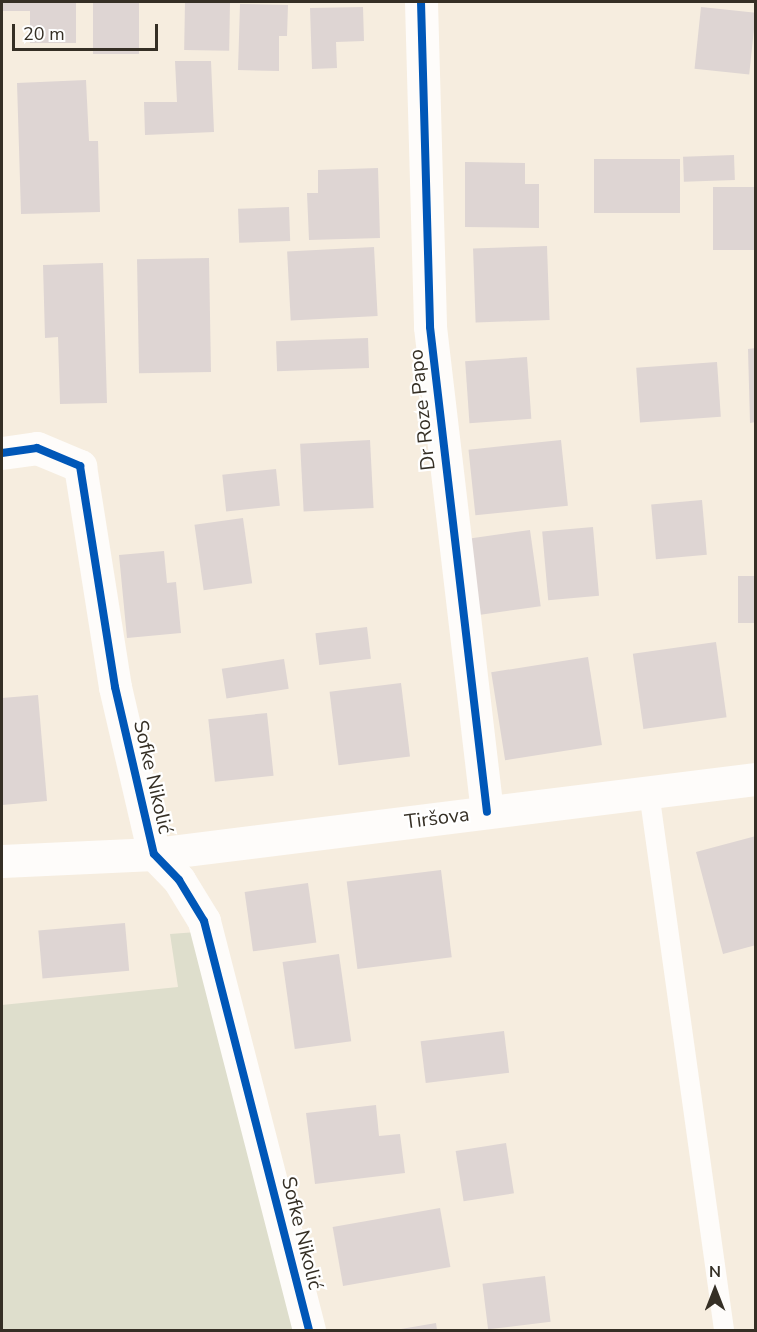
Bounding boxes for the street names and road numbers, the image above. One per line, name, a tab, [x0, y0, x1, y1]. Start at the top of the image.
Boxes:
street label: Dr Roze Papo	[404, 348, 440, 472]
street label: Sofke Nikolić	[128, 718, 178, 836]
street label: Tiršova	[403, 802, 471, 834]
street label: Sofke Nikolić	[276, 1174, 328, 1292]

